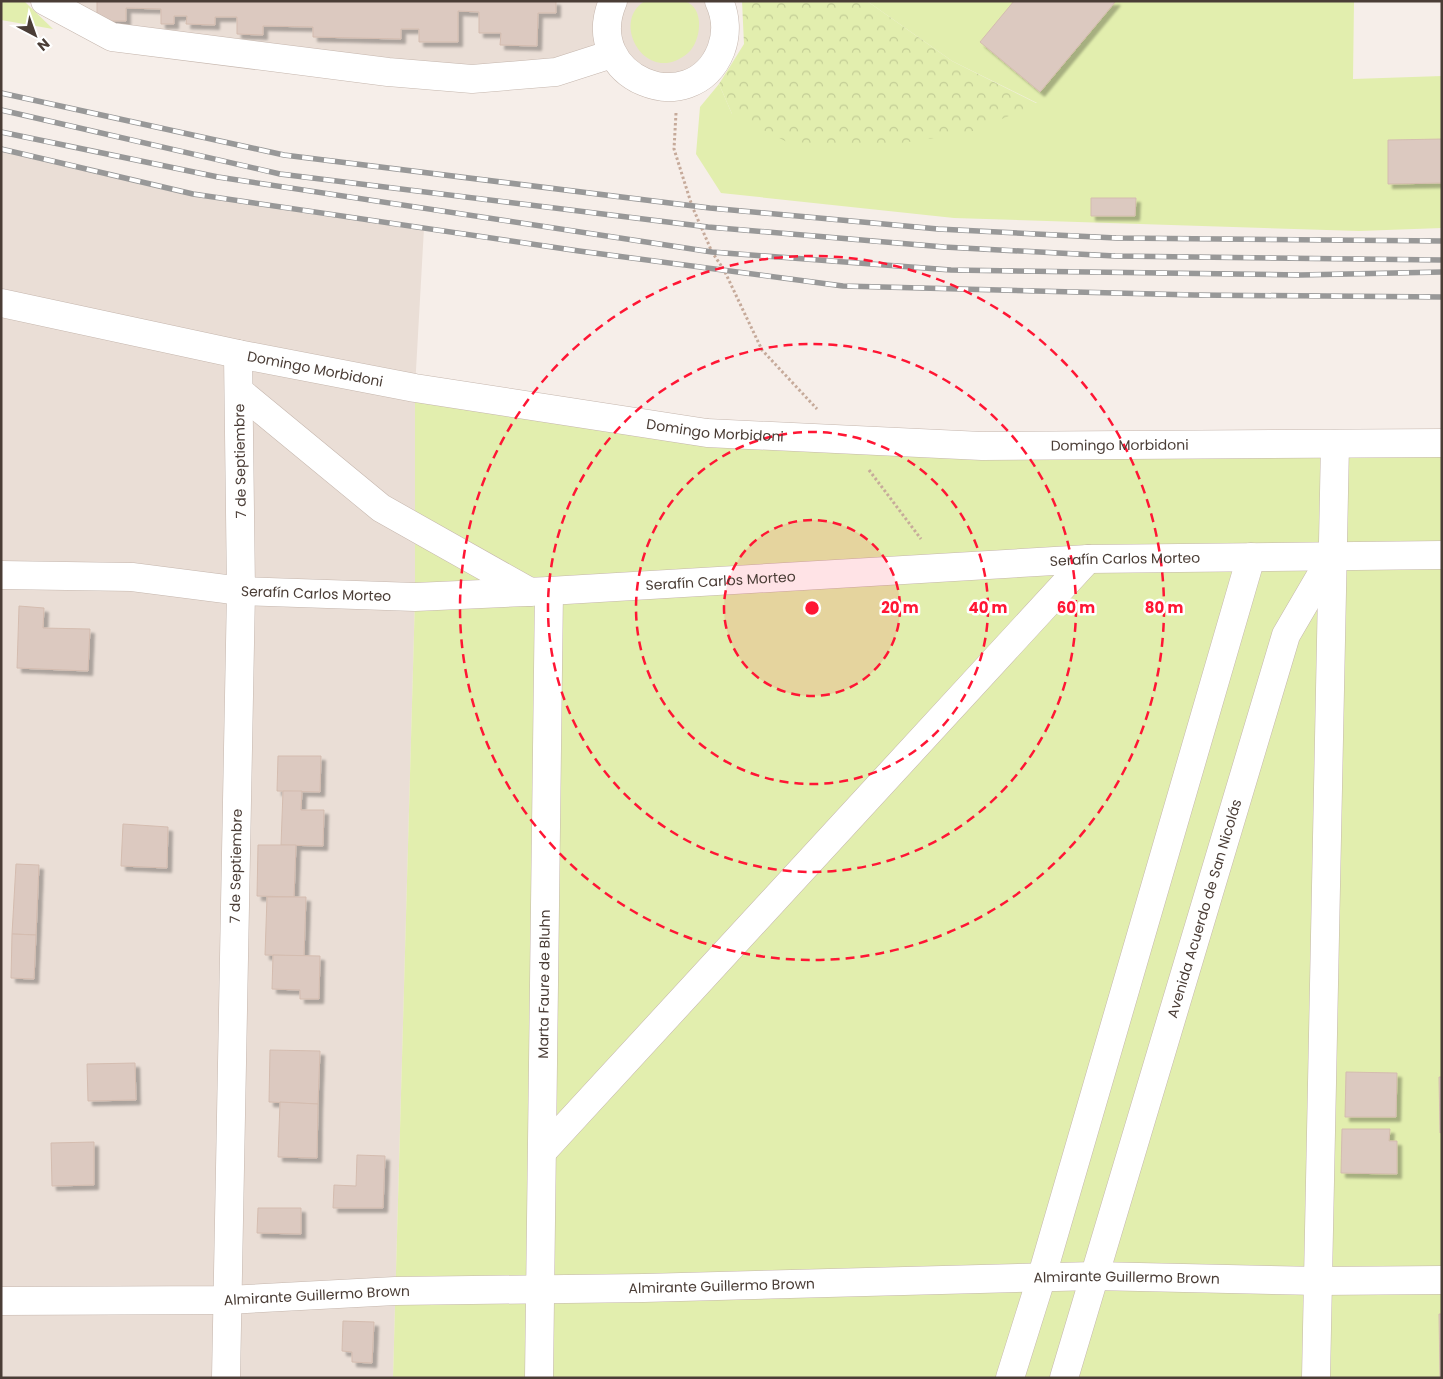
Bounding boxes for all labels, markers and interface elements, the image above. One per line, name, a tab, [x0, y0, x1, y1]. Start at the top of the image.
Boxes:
north arrow	[10, 10, 60, 60]
text: N	[33, 34, 54, 56]
street label: Domingo Morbidoni	[246, 346, 385, 392]
street label: 7 de Septiembre	[229, 403, 251, 518]
street label: Domingo Morbidoni	[645, 414, 784, 447]
street label: Domingo Morbidoni	[1051, 435, 1189, 456]
street label: Serafín Carlos Morteo	[1049, 548, 1200, 571]
street label: Serafín Carlos Morteo	[645, 566, 796, 595]
street label: Serafín Carlos Morteo	[241, 581, 392, 606]
text: 20 m	[881, 597, 919, 618]
text: 40 m	[968, 597, 1008, 618]
text: 60 m	[1057, 597, 1095, 618]
text: 80 m	[1145, 597, 1183, 618]
centre of rings	[803, 599, 821, 617]
street label: Avenida Acuerdo de San Nicolás	[1162, 797, 1246, 1020]
street label: 7 de Septiembre	[225, 808, 247, 924]
street label: Marta Faure de Bluhn	[533, 909, 555, 1059]
street label: Almirante Guillermo Brown	[1033, 1266, 1220, 1289]
street label: Almirante Guillermo Brown	[628, 1273, 815, 1298]
street label: Almirante Guillermo Brown	[223, 1281, 410, 1310]

